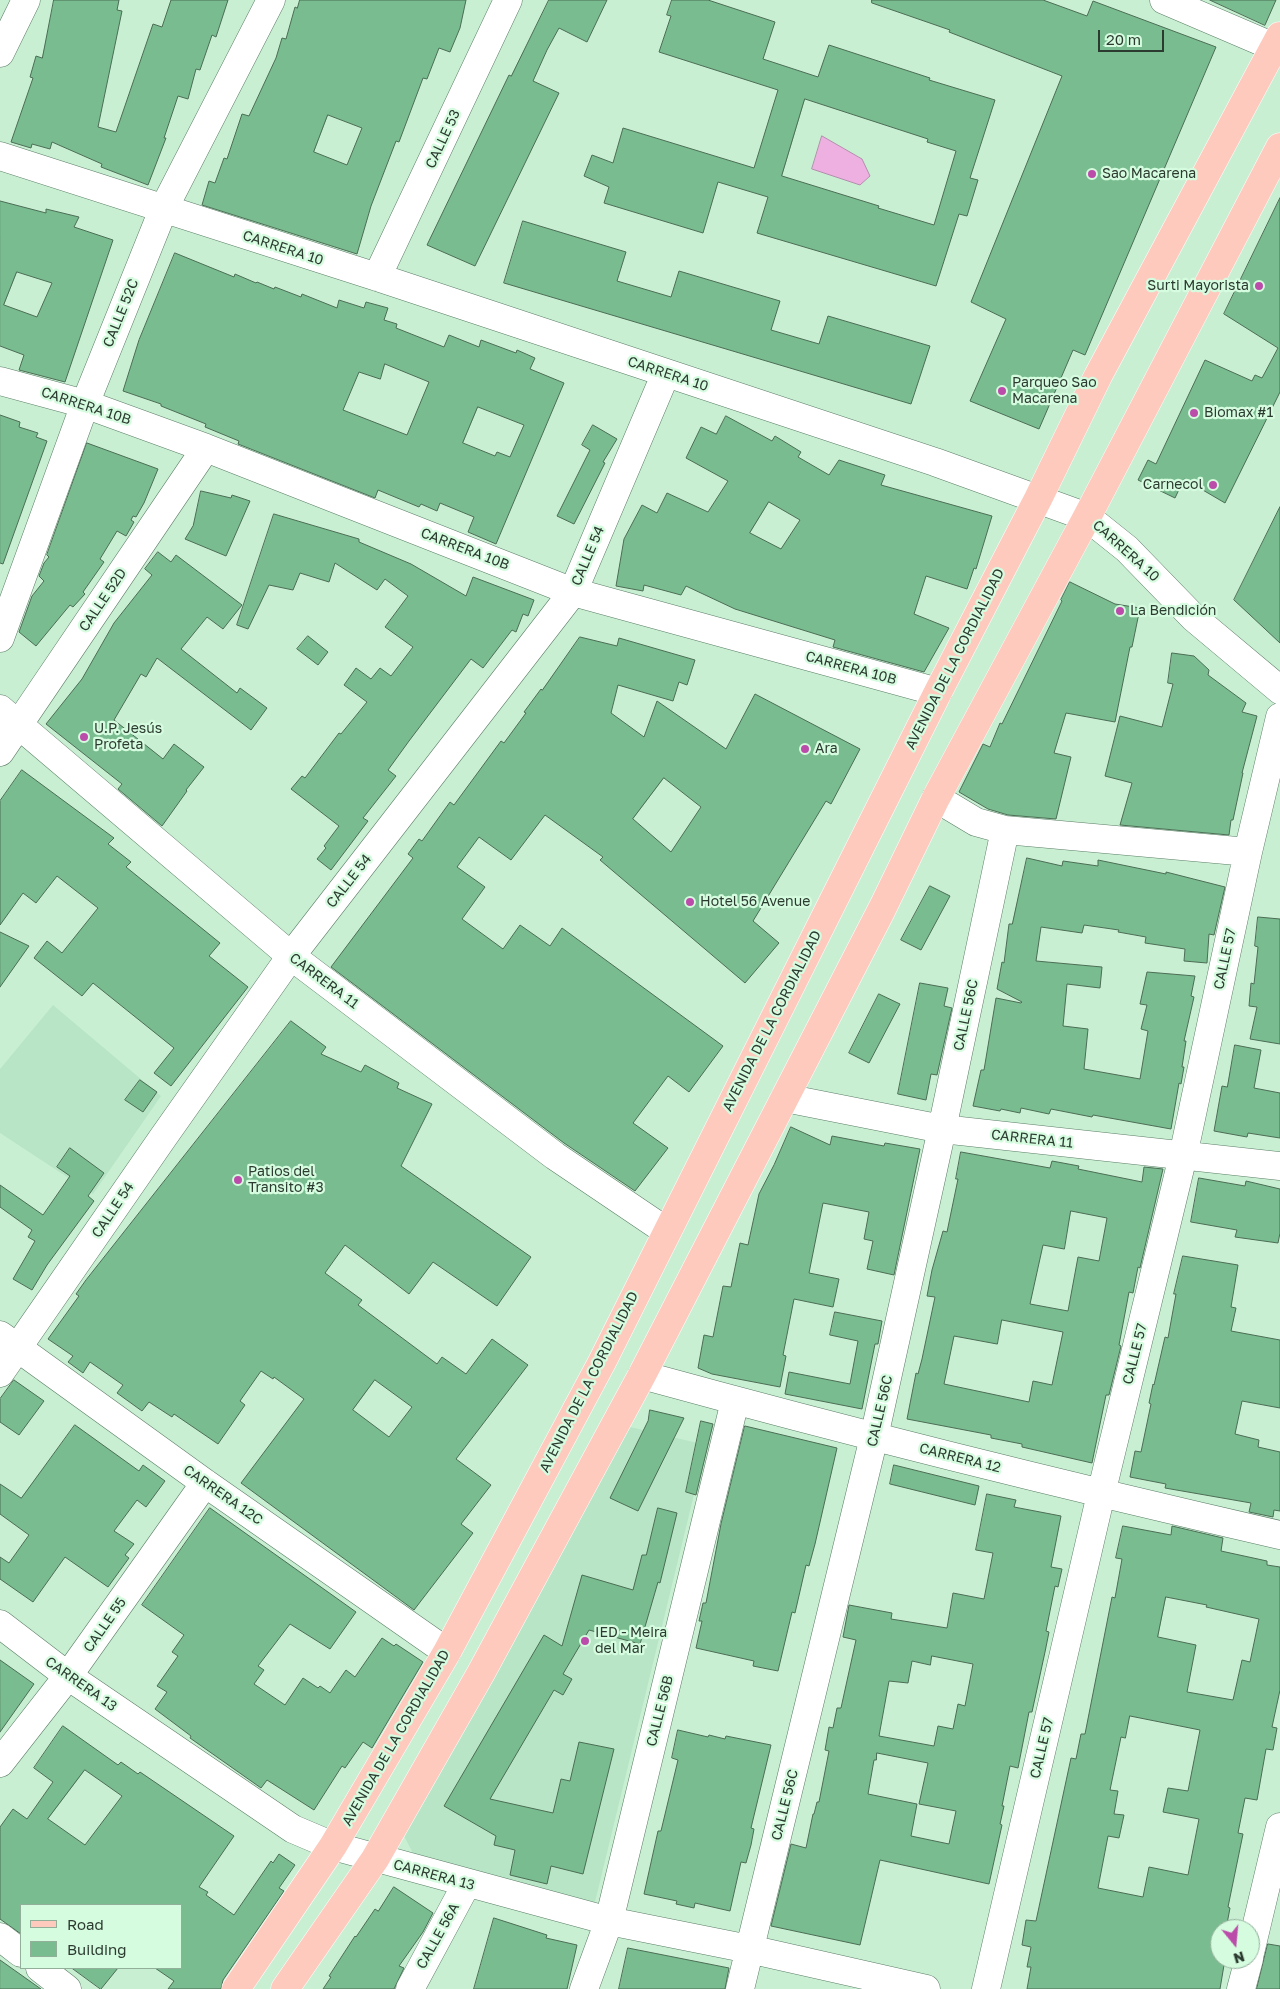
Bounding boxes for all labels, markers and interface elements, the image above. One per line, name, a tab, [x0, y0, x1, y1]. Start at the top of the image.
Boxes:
scale bar	[1100, 20, 1166, 52]
text: 20 m	[1106, 30, 1141, 48]
street label: CALLE 53	[422, 107, 464, 171]
place label: Sao Macarena	[1102, 166, 1196, 182]
marker: Sao Macarena	[1086, 168, 1098, 180]
street label: CARRERA 10	[240, 227, 326, 269]
street label: CALLE 52C	[100, 276, 142, 350]
place label: Surti Mayorista	[1147, 278, 1249, 294]
marker: Surti Mayorista	[1253, 280, 1265, 292]
street label: CARRERA 10	[625, 353, 711, 395]
place label: Parqueo Sao Macarena	[1012, 375, 1097, 408]
street label: CARRERA 10B	[39, 384, 133, 428]
marker: Parqueo Sao Macarena	[996, 385, 1008, 397]
place label: Biomax #1	[1204, 405, 1273, 421]
marker: Biomax #1	[1188, 407, 1200, 419]
place label: Carnecol	[1143, 477, 1203, 493]
marker: Carnecol	[1207, 479, 1219, 491]
street label: CARRERA 10	[1089, 517, 1163, 585]
street label: CARRERA 10B	[418, 524, 512, 574]
street label: CALLE 54	[568, 524, 608, 588]
street label: CALLE 52D	[76, 565, 130, 635]
street label: AVENIDA DE LA CORDIALIDAD	[902, 566, 1008, 752]
place label: La Bendición	[1130, 603, 1216, 619]
marker: La Bendición	[1114, 605, 1126, 617]
street label: CARRERA 10B	[804, 648, 898, 688]
place label: U.P. Jesús Profeta	[94, 721, 162, 754]
marker: U.P. Jesús Profeta	[78, 731, 90, 743]
place label: Ara	[815, 741, 838, 757]
marker: Ara	[799, 743, 811, 755]
street label: CALLE 54	[323, 851, 375, 911]
place label: Hotel 56 Avenue	[700, 894, 810, 910]
marker: Hotel 56 Avenue	[684, 896, 696, 908]
street label: CALLE 57	[1210, 927, 1240, 991]
street label: AVENIDA DE LA CORDIALIDAD	[719, 928, 825, 1114]
street label: CARRERA 11	[286, 950, 362, 1012]
street label: CALLE 56C	[950, 978, 982, 1052]
street label: CARRERA 11	[990, 1126, 1074, 1152]
place label: Patios del Transito #3	[248, 1164, 324, 1196]
marker: Patios del Transito #3	[232, 1174, 244, 1186]
street label: CALLE 54	[88, 1179, 138, 1241]
street label: AVENIDA DE LA CORDIALIDAD	[536, 1289, 642, 1475]
street label: CALLE 57	[1119, 1322, 1151, 1386]
street label: CALLE 56C	[864, 1374, 896, 1448]
street label: CARRERA 12	[917, 1440, 1003, 1476]
street label: CARRERA 12C	[180, 1461, 266, 1529]
street label: CALLE 55	[80, 1594, 130, 1656]
place label: IED - Meira del Mar	[595, 1625, 667, 1658]
marker: IED - Meira del Mar	[579, 1635, 591, 1647]
street label: AVENIDA DE LA CORDIALIDAD	[339, 1647, 453, 1829]
street label: CARRERA 13	[42, 1653, 120, 1715]
street label: CALLE 56B	[643, 1674, 677, 1748]
street label: CALLE 57	[1027, 1716, 1057, 1780]
street label: CALLE 56C	[768, 1768, 802, 1842]
street label: CARRERA 13	[391, 1856, 477, 1894]
street label: CALLE 56A	[413, 1900, 463, 1972]
legend	[20, 1904, 182, 1969]
text: Road	[67, 1915, 104, 1933]
north arrow	[1210, 1919, 1260, 1969]
text: Building	[67, 1940, 127, 1958]
text: N	[1232, 1948, 1247, 1968]

